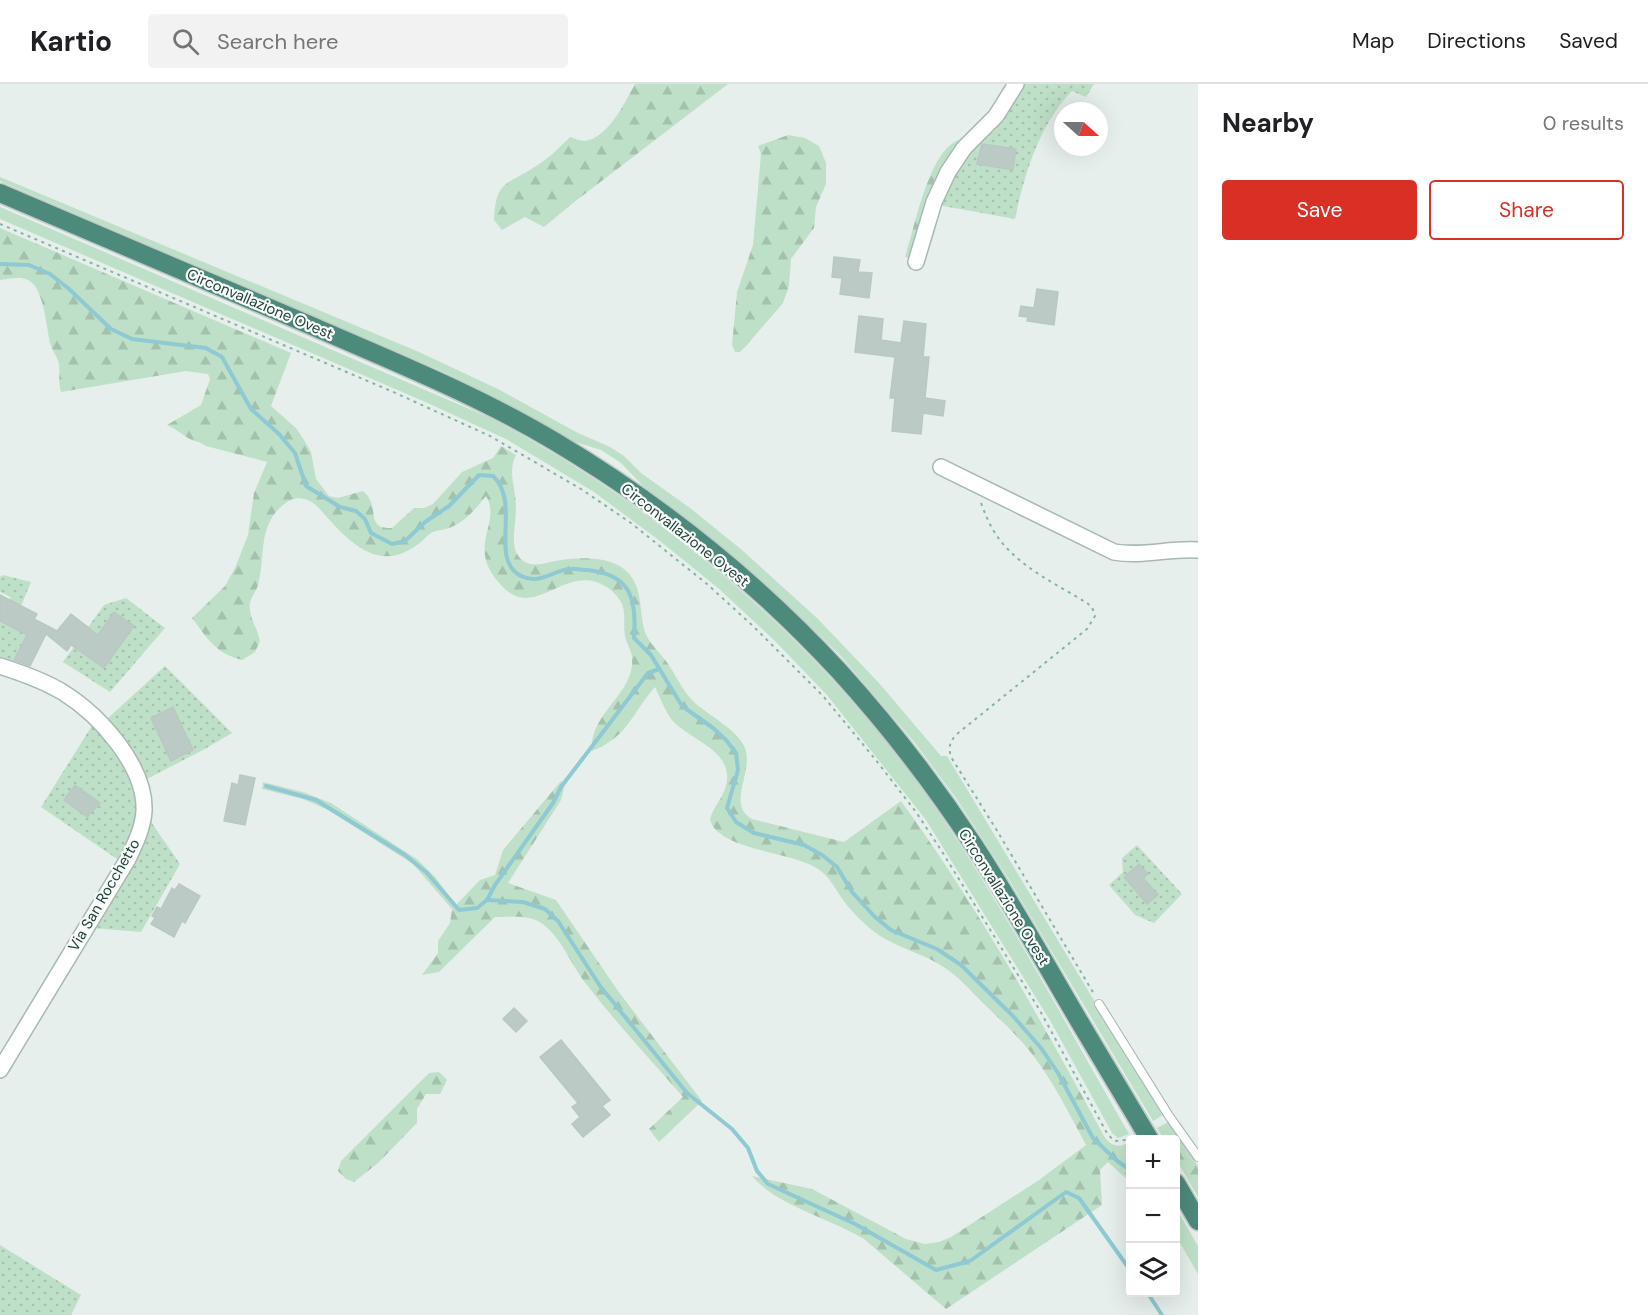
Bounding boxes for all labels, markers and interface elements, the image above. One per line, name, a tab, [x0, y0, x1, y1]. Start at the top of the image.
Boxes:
search box	[148, 14, 568, 68]
text: Kartio	[30, 23, 112, 60]
icon: search	[169, 25, 202, 58]
text: Search here	[217, 27, 338, 56]
text: Map	[1352, 27, 1394, 55]
text: Directions	[1427, 27, 1526, 55]
text: Saved	[1559, 27, 1618, 55]
north arrow	[1054, 102, 1108, 156]
text: Nearby	[1222, 106, 1314, 140]
text: 0 results	[1543, 110, 1624, 136]
button: Save	[1222, 180, 1417, 240]
button: Share	[1429, 180, 1624, 240]
street label: Circonvallazione Ovest	[184, 264, 336, 344]
street label: Circonvallazione Ovest	[617, 479, 753, 591]
street label: Circonvallazione Ovest	[954, 825, 1054, 969]
street label: Via San Rocchetto	[64, 835, 144, 955]
map controls	[1126, 1135, 1180, 1297]
button: +	[1126, 1135, 1180, 1189]
button: −	[1126, 1189, 1180, 1243]
button: layers	[1126, 1243, 1180, 1297]

